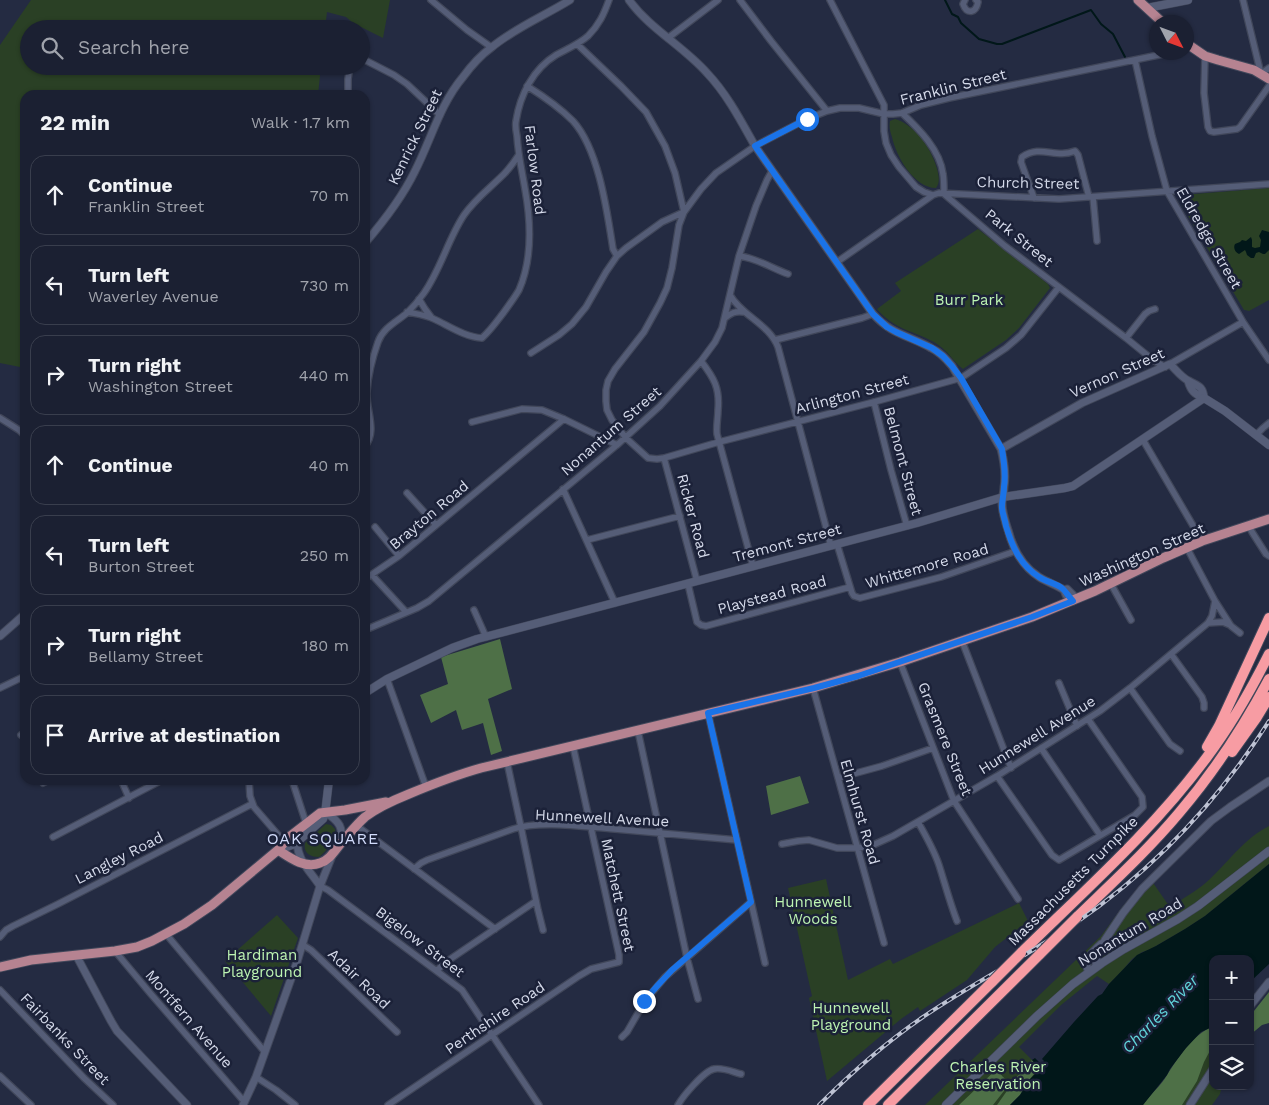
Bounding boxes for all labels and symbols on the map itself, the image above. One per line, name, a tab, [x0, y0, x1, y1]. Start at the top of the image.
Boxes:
north arrow	[1149, 15, 1194, 60]
street label: Franklin Street	[898, 65, 1009, 109]
street label: Kenrick Street	[384, 86, 446, 188]
route start	[796, 108, 819, 131]
street label: Farlow Road	[521, 124, 549, 216]
street label: Church Street	[977, 173, 1080, 193]
street label: Eldredge Street	[1173, 184, 1246, 293]
street label: Park Street	[981, 205, 1057, 271]
park label: Burr Park	[935, 291, 1004, 309]
street label: Vernon Street	[1067, 344, 1168, 402]
street label: Arlington Street	[793, 370, 911, 418]
street label: Nonantum Street	[557, 382, 665, 479]
street label: Belmont Street	[880, 405, 926, 518]
street label: Ricker Road	[673, 472, 713, 560]
street label: Brayton Road	[386, 477, 472, 553]
street label: Washington Street	[1076, 519, 1208, 591]
street label: Tremont Street	[731, 520, 844, 566]
street label: Whittemore Road	[863, 540, 991, 592]
street label: Playstead Road	[716, 572, 828, 618]
street label: Grasmere Street	[914, 680, 976, 799]
street label: Hunnewell Avenue	[975, 692, 1099, 778]
street label: Elmhurst Road	[836, 757, 884, 867]
street label: Hunnewell Avenue	[534, 805, 670, 831]
street label: Massachusetts Turnpike	[1004, 812, 1142, 950]
street label: Langley Road	[72, 828, 166, 888]
district label: OAK SQUARE	[267, 829, 379, 848]
street label: Matchett Street	[597, 837, 639, 954]
park label: Hunnewell Woods	[774, 893, 852, 928]
street label: Nonantum Road	[1075, 894, 1185, 970]
street label: Bigelow Street	[372, 903, 468, 982]
street label: Adair Road	[324, 945, 394, 1013]
park label: Hardiman Playground	[222, 946, 302, 981]
street label: Montfern Avenue	[141, 966, 237, 1072]
water label: Charles River	[1118, 970, 1203, 1057]
street label: Perthshire Road	[442, 978, 548, 1058]
street label: Fairbanks Street	[17, 989, 114, 1089]
route end	[633, 990, 656, 1013]
park label: Hunnewell Playground	[811, 999, 891, 1034]
park label: Charles River Reservation	[950, 1058, 1046, 1093]

